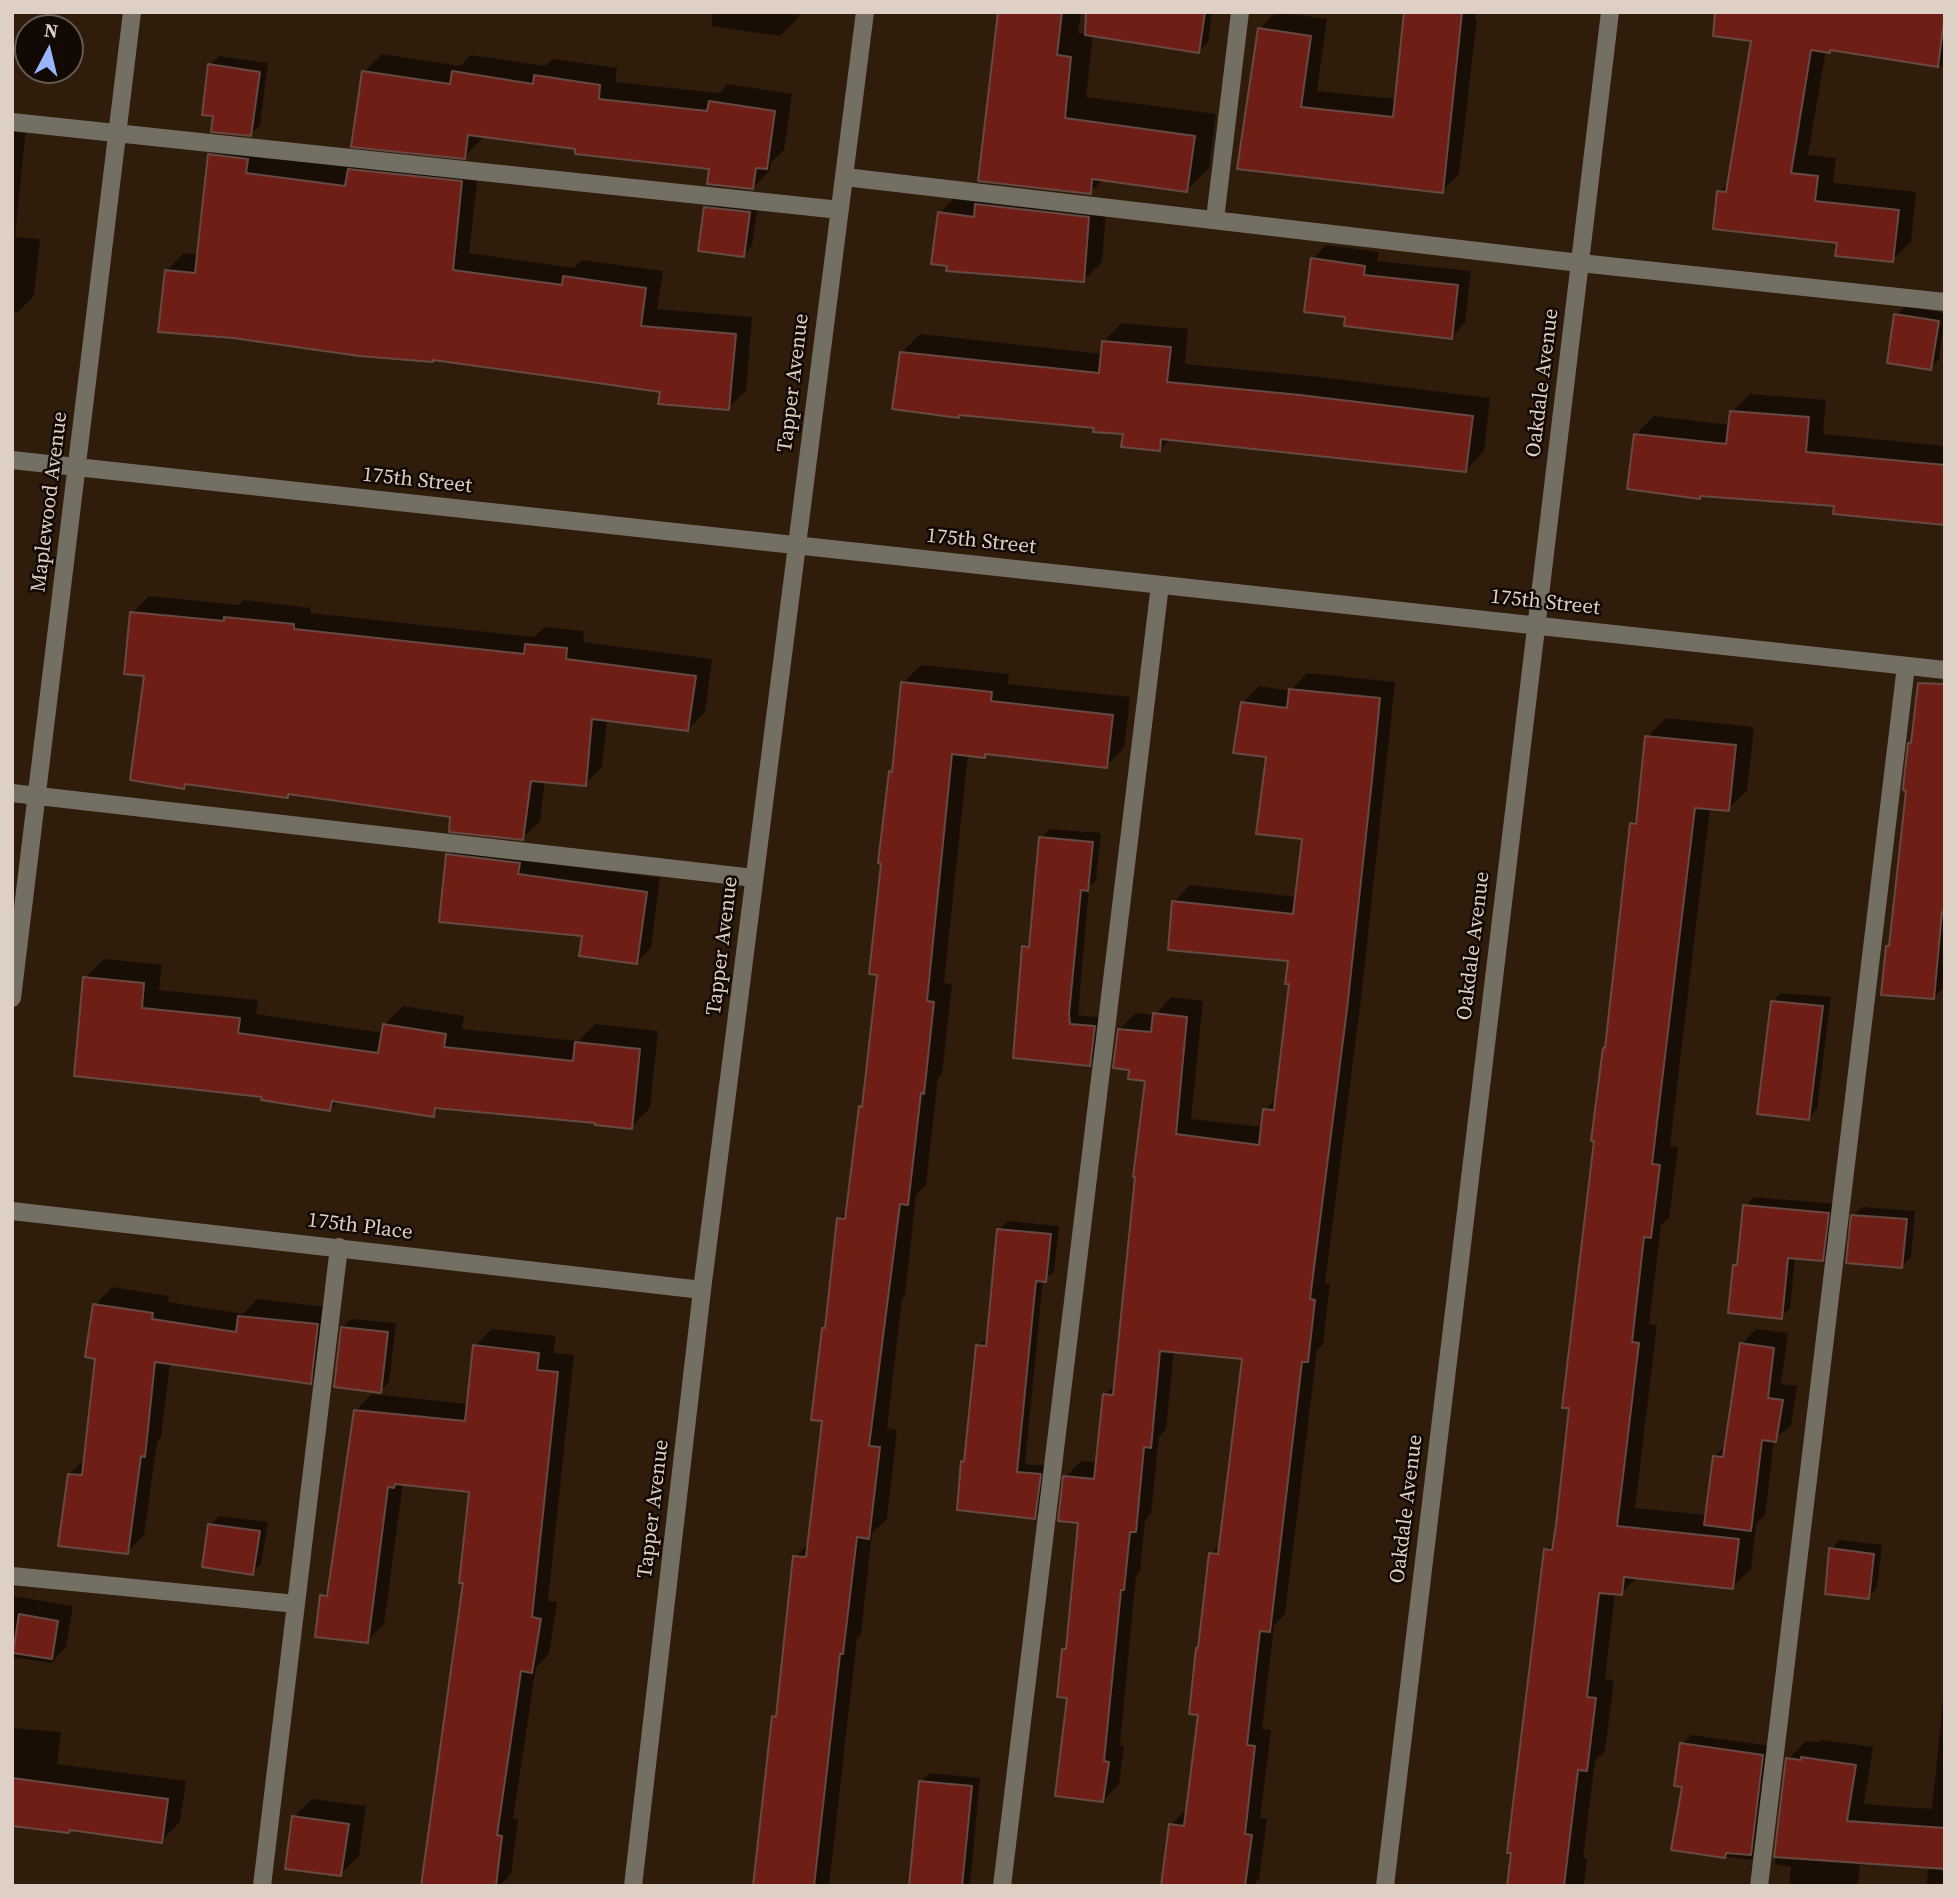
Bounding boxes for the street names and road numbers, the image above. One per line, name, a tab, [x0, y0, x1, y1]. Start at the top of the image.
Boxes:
street label: Oakdale Avenue	[1521, 307, 1565, 459]
street label: Tapper Avenue	[773, 312, 815, 454]
street label: Maplewood Avenue	[26, 410, 74, 594]
street label: 175th Street	[361, 463, 473, 499]
street label: 175th Street	[925, 524, 1037, 560]
street label: 175th Street	[1489, 585, 1601, 621]
street label: Oakdale Avenue	[1452, 870, 1496, 1022]
street label: Tapper Avenue	[702, 875, 744, 1017]
street label: 175th Place	[306, 1208, 414, 1246]
street label: Oakdale Avenue	[1385, 1433, 1429, 1585]
street label: Tapper Avenue	[633, 1438, 675, 1580]

